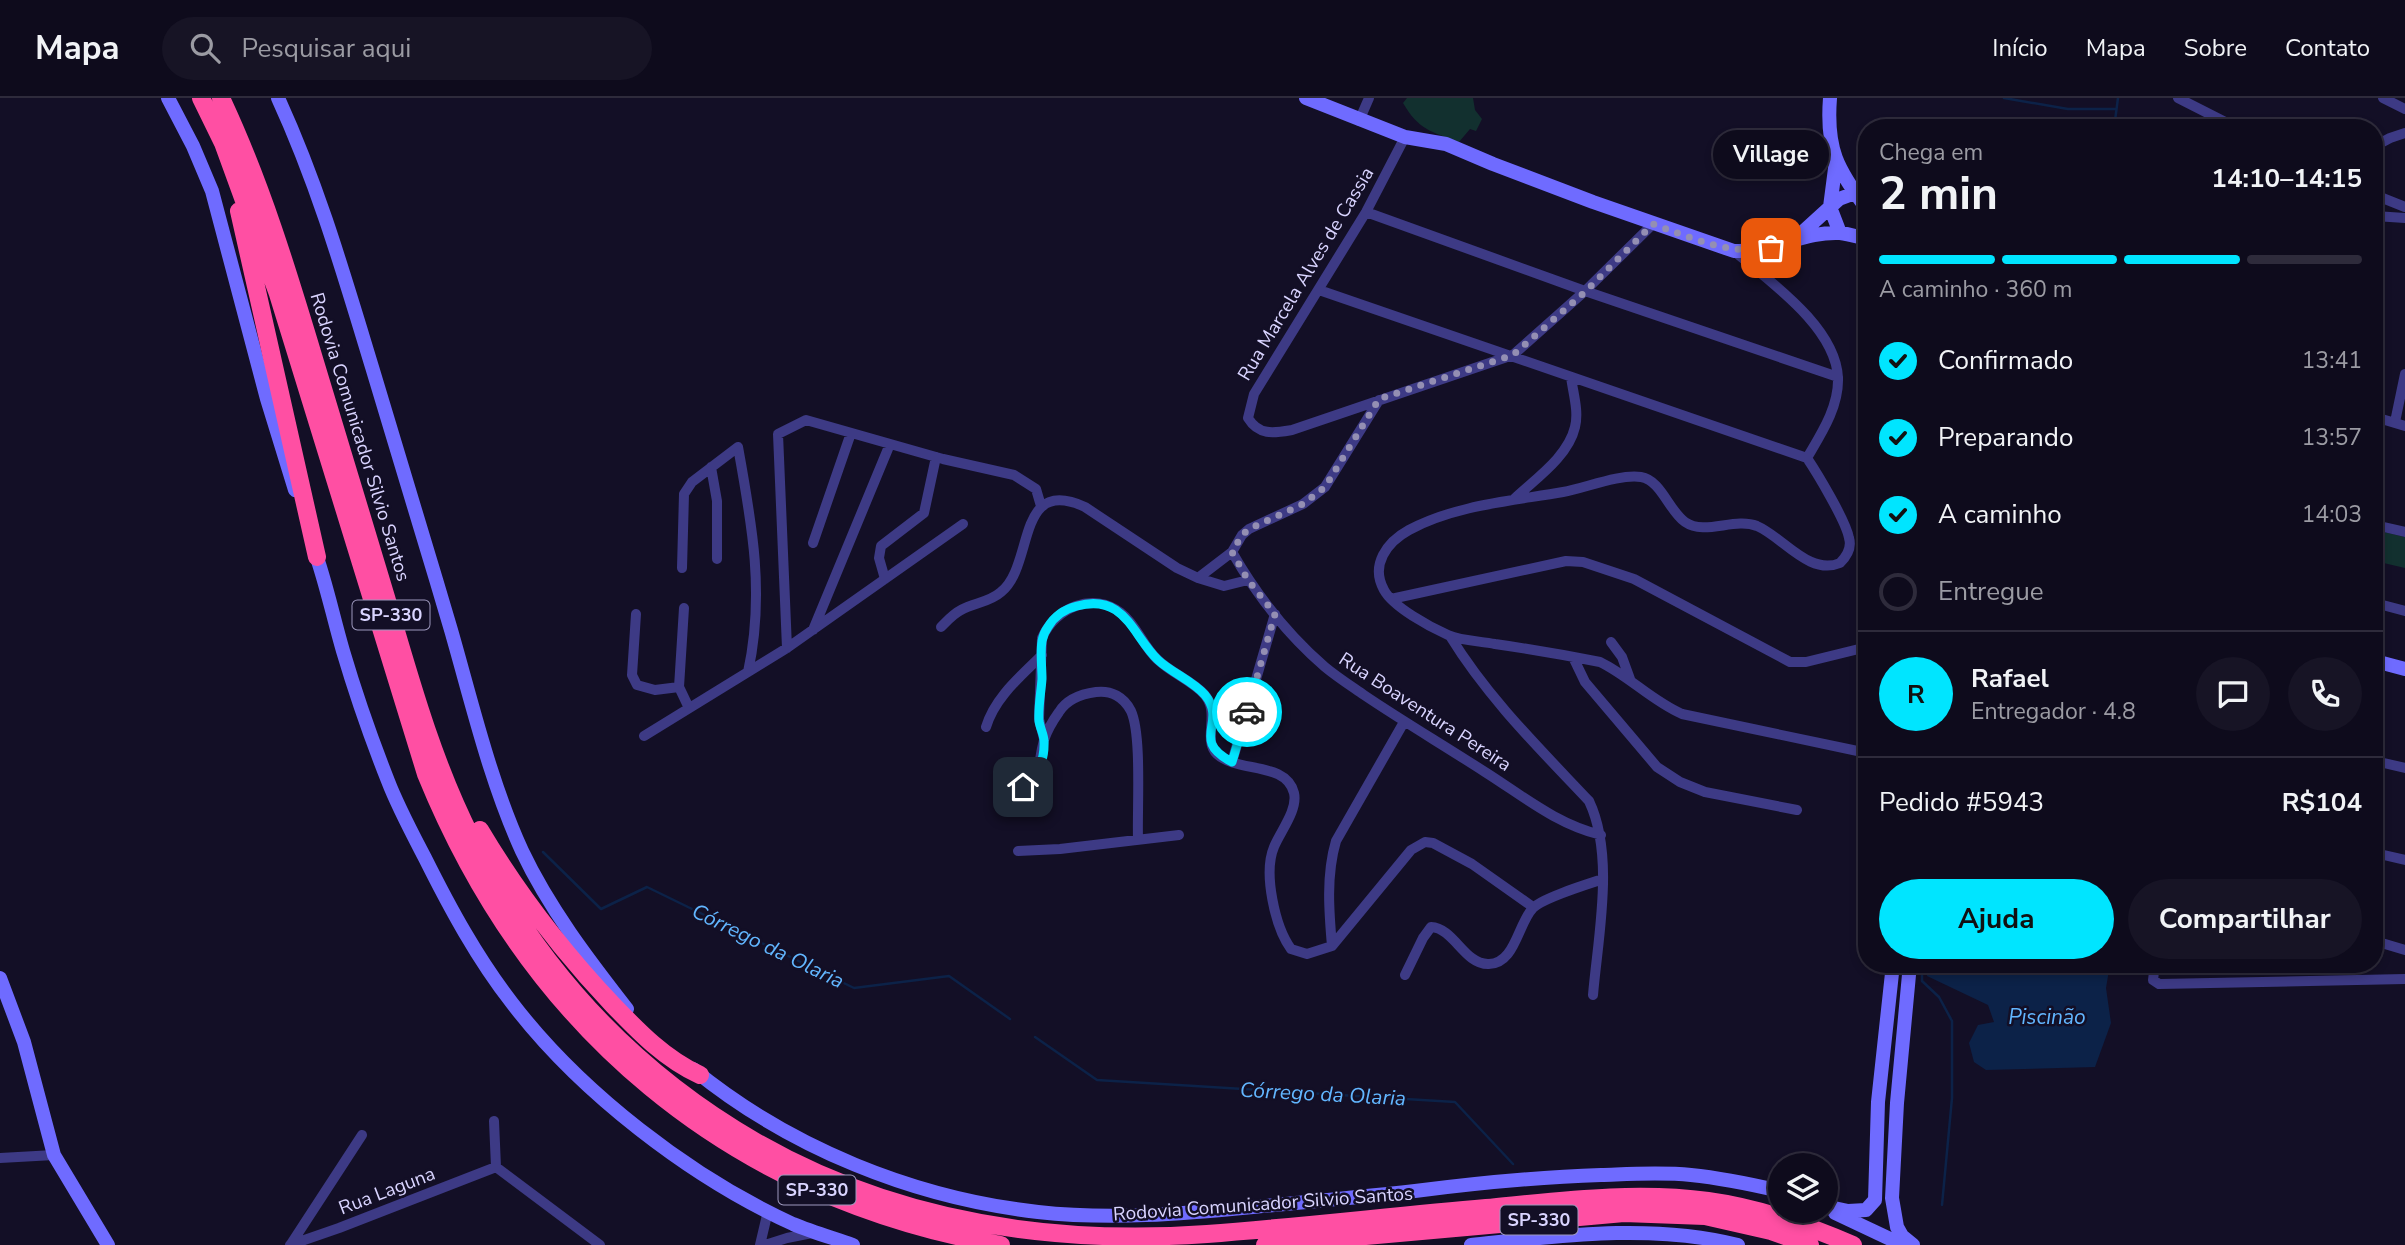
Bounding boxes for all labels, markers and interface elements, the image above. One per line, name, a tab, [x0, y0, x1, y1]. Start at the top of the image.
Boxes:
search box	[162, 17, 652, 80]
text: Mapa	[35, 26, 120, 71]
icon: search	[186, 29, 224, 67]
text: Pesquisar aqui	[242, 31, 411, 66]
text: Início	[1992, 32, 2048, 64]
text: Mapa	[2086, 32, 2146, 64]
text: Sobre	[2184, 32, 2247, 64]
text: Contato	[2285, 32, 2370, 64]
callout: Village	[1713, 129, 1829, 178]
text: Chega em	[1879, 137, 1983, 168]
text: Village	[1733, 139, 1809, 170]
text: 14:10–14:15	[2211, 161, 2362, 196]
street label: Rua Marcela Alves de Cassia	[1232, 162, 1380, 386]
text: 2 min	[1879, 162, 1998, 225]
pin	[1741, 218, 1801, 278]
icon: bag	[1752, 229, 1790, 267]
text: A caminho · 360 m	[1879, 274, 2072, 305]
street label: Rodovia Comunicador Silvio Santos	[304, 289, 416, 585]
icon: check	[1879, 342, 1917, 380]
text: Confirmado	[1938, 343, 2073, 378]
text: 13:41	[2302, 345, 2362, 376]
icon: check	[1879, 419, 1917, 457]
text: Preparando	[1938, 420, 2073, 455]
text: 13:57	[2302, 422, 2362, 453]
icon: check	[1879, 496, 1917, 534]
text: A caminho	[1938, 497, 2062, 532]
text: 14:03	[2302, 499, 2362, 530]
text: Entregue	[1938, 574, 2044, 609]
road number: SP-330	[352, 601, 430, 630]
street label: Rua Boaventura Pereira	[1334, 646, 1516, 778]
button: chat	[2196, 657, 2270, 731]
button: phone	[2288, 657, 2362, 731]
text: Rafael	[1971, 661, 2049, 696]
courier	[1212, 677, 1282, 747]
text: R	[1907, 677, 1925, 712]
icon: car	[1228, 693, 1266, 731]
text: Entregador · 4.8	[1971, 696, 2136, 727]
pin	[993, 757, 1053, 817]
icon: home	[1004, 768, 1042, 806]
text: Pedido #5943	[1879, 785, 2044, 820]
text: R$104	[2282, 785, 2362, 820]
button: Ajuda	[1879, 879, 2114, 959]
button: Compartilhar	[2128, 879, 2362, 959]
water label: Córrego da Olaria	[687, 897, 849, 995]
water label: Piscinão	[2008, 1003, 2086, 1031]
water label: Córrego da Olaria	[1239, 1076, 1407, 1112]
map controls	[1768, 1153, 1838, 1223]
button: layers	[1768, 1153, 1838, 1223]
street label: Rua Laguna	[335, 1161, 439, 1221]
road number: SP-330	[778, 1176, 856, 1204]
street label: Rodovia Comunicador Silvio Santos	[1112, 1181, 1414, 1227]
road number: SP-330	[1500, 1205, 1578, 1234]

